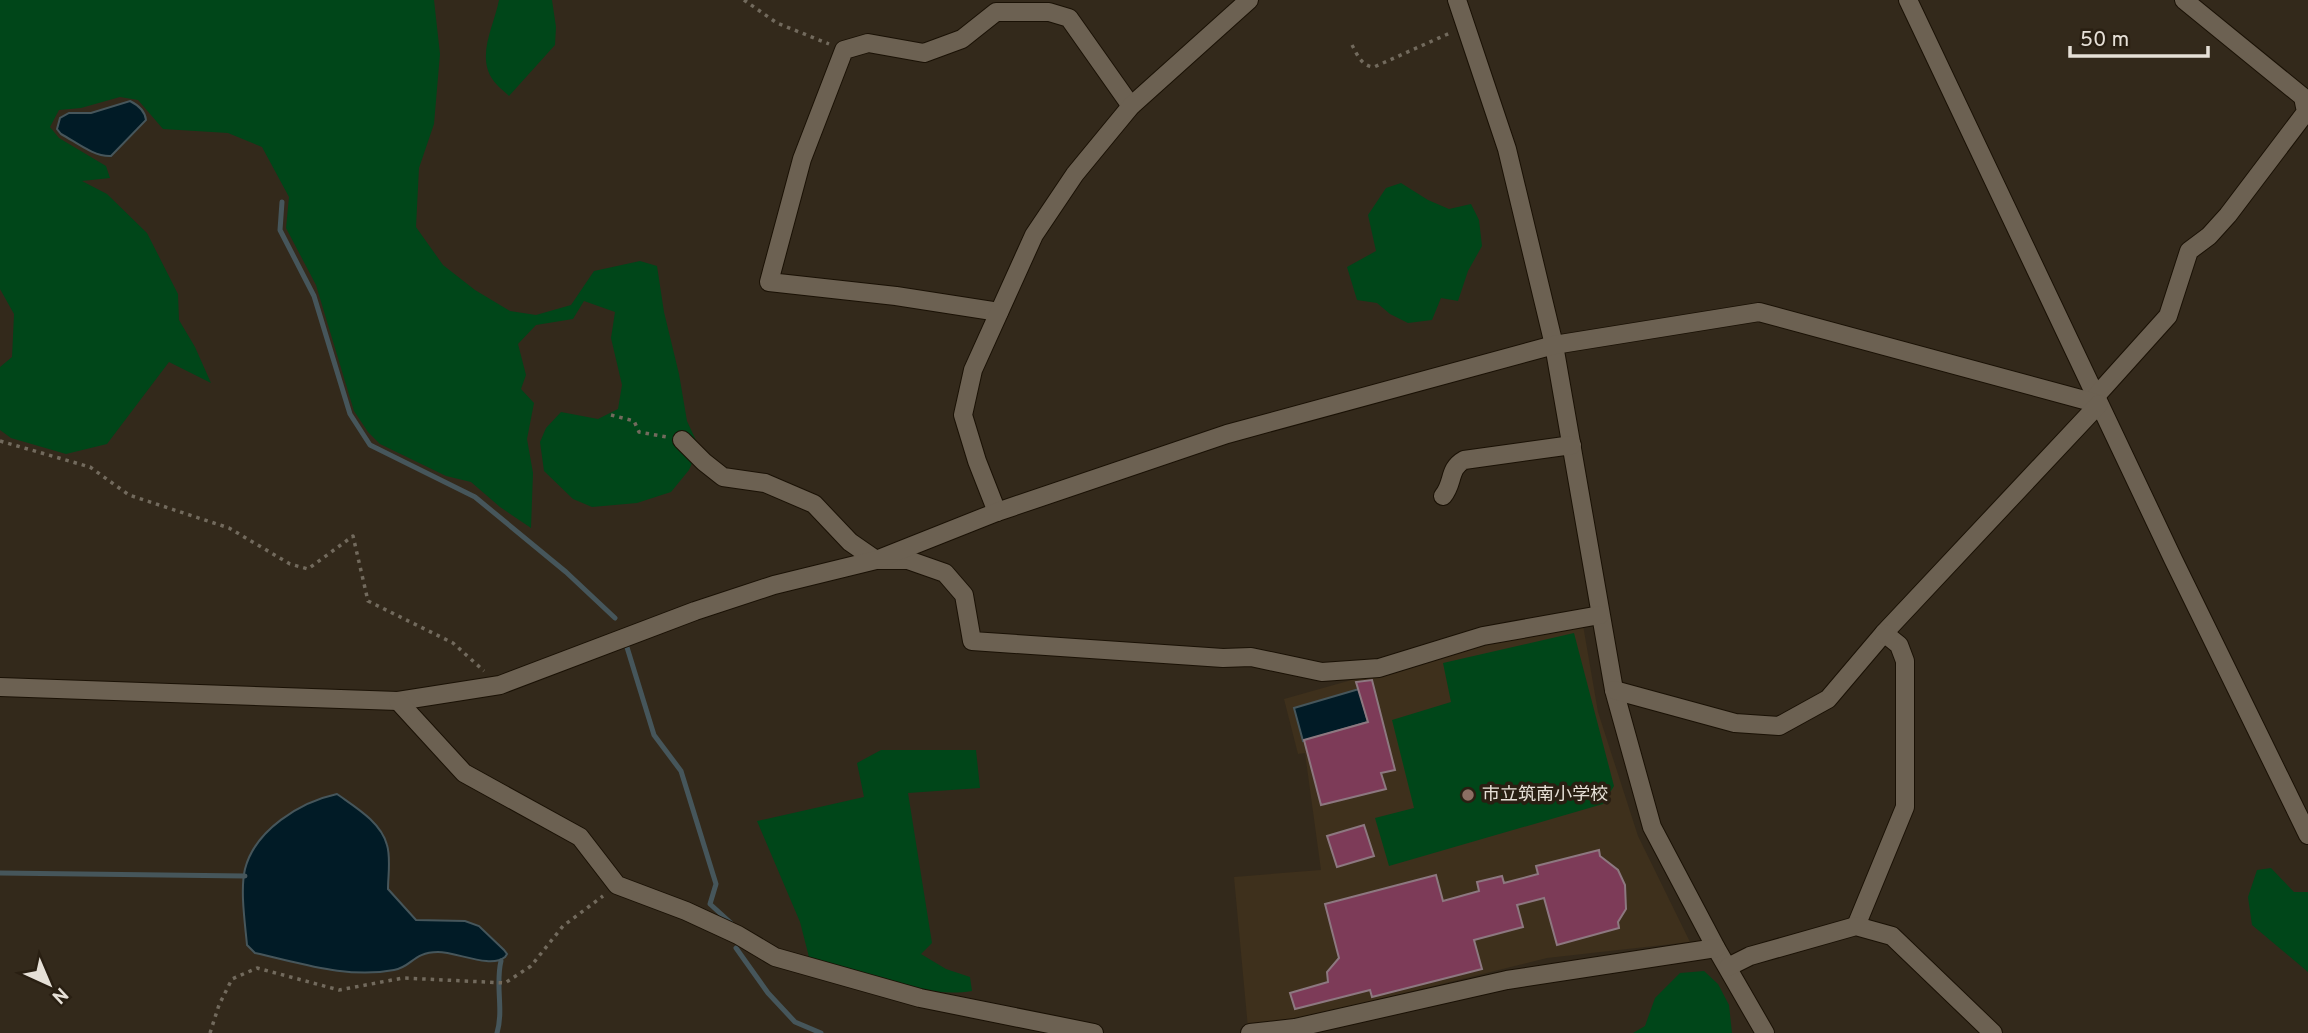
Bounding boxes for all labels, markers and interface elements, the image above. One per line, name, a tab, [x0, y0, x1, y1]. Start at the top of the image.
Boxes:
scale bar	[2070, 14, 2208, 58]
text: 50 m	[2080, 27, 2129, 54]
place label: 市立筑南小学校	[1482, 784, 1608, 807]
marker: 市立筑南小学校	[1460, 787, 1476, 803]
north arrow	[14, 949, 84, 1019]
text: N	[46, 981, 73, 1008]

